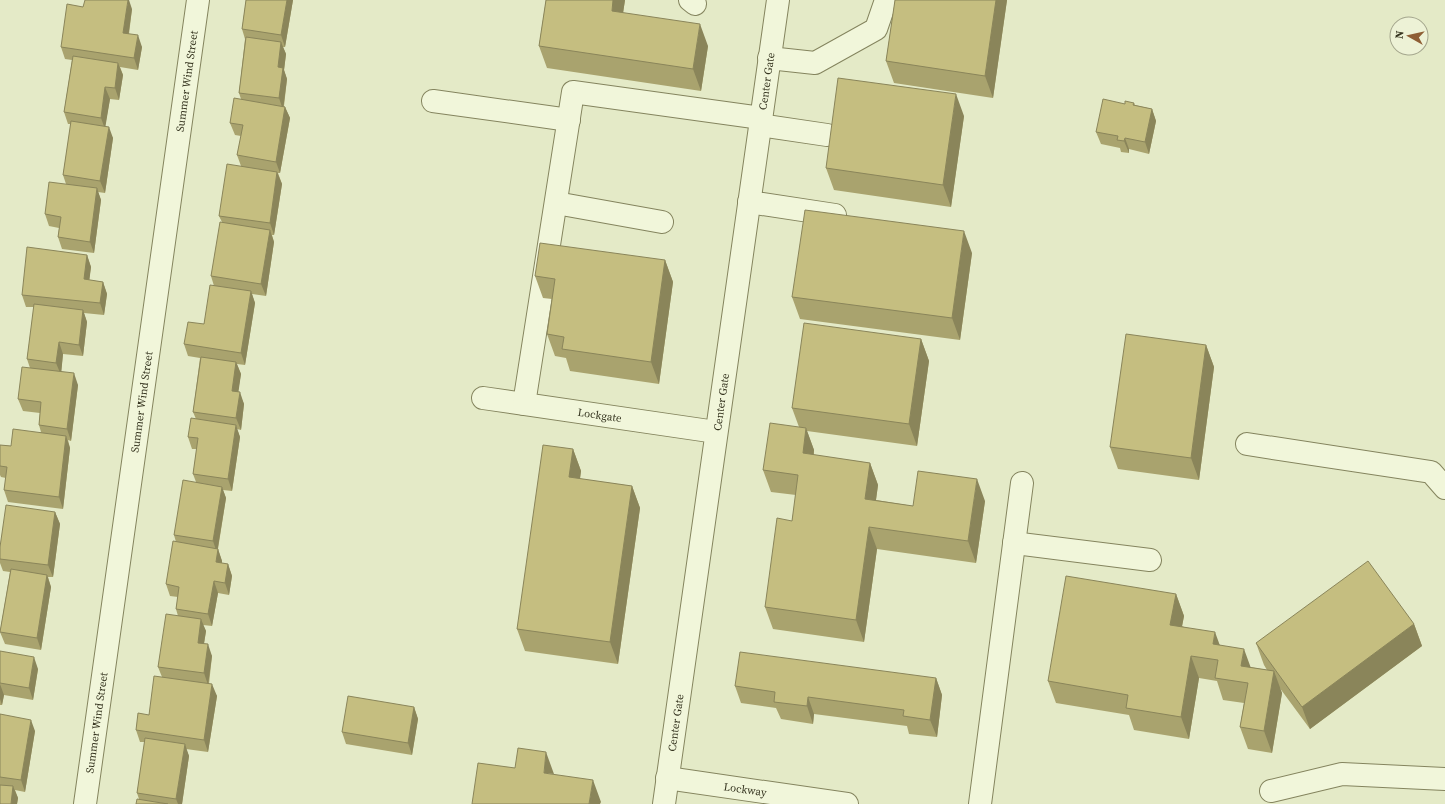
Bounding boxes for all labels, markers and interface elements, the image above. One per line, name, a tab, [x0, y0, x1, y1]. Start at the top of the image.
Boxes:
north arrow	[1389, 16, 1429, 56]
street label: Summer Wind Street	[173, 29, 202, 133]
text: N	[1392, 30, 1408, 40]
street label: Center Gate	[755, 51, 779, 111]
street label: Summer Wind Street	[127, 350, 157, 454]
street label: Center Gate	[710, 372, 733, 432]
street label: Lockgate	[577, 405, 623, 426]
street label: Summer Wind Street	[82, 671, 111, 774]
street label: Center Gate	[665, 693, 688, 753]
street label: Lockway	[723, 779, 768, 800]

